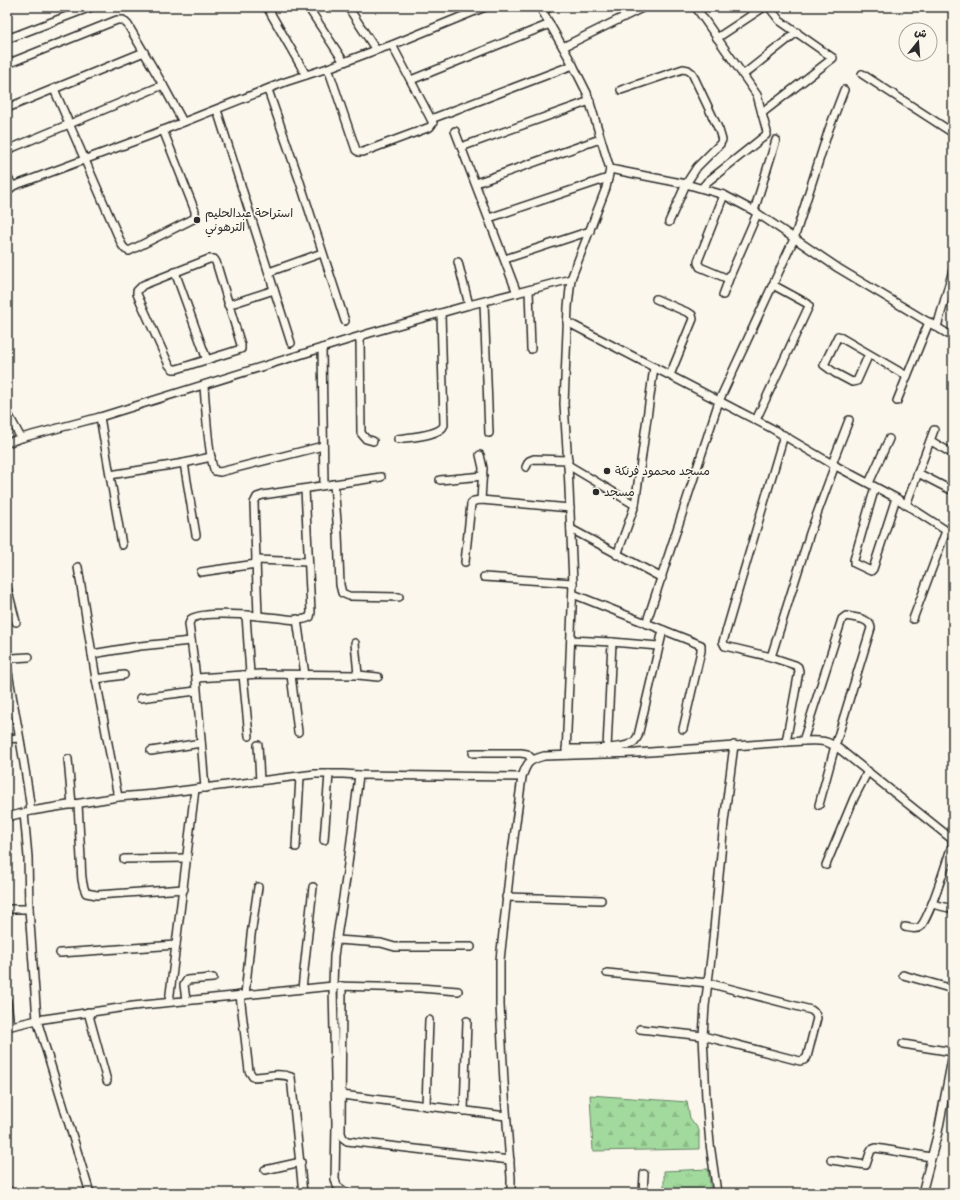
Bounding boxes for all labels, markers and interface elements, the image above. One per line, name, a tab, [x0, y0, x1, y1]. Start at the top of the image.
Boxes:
north arrow	[898, 22, 938, 62]
text: ش	[912, 22, 929, 44]
place label: استراحة عبدالحليم الترهوني	[205, 202, 293, 238]
marker: استراحة عبدالحليم الترهوني	[192, 215, 202, 225]
place label: مسجد محمود فرنكة	[615, 460, 710, 482]
marker: مسجد محمود فرنكة	[602, 466, 612, 476]
place label: مسجد	[604, 481, 635, 503]
marker: مسجد	[591, 487, 601, 497]

